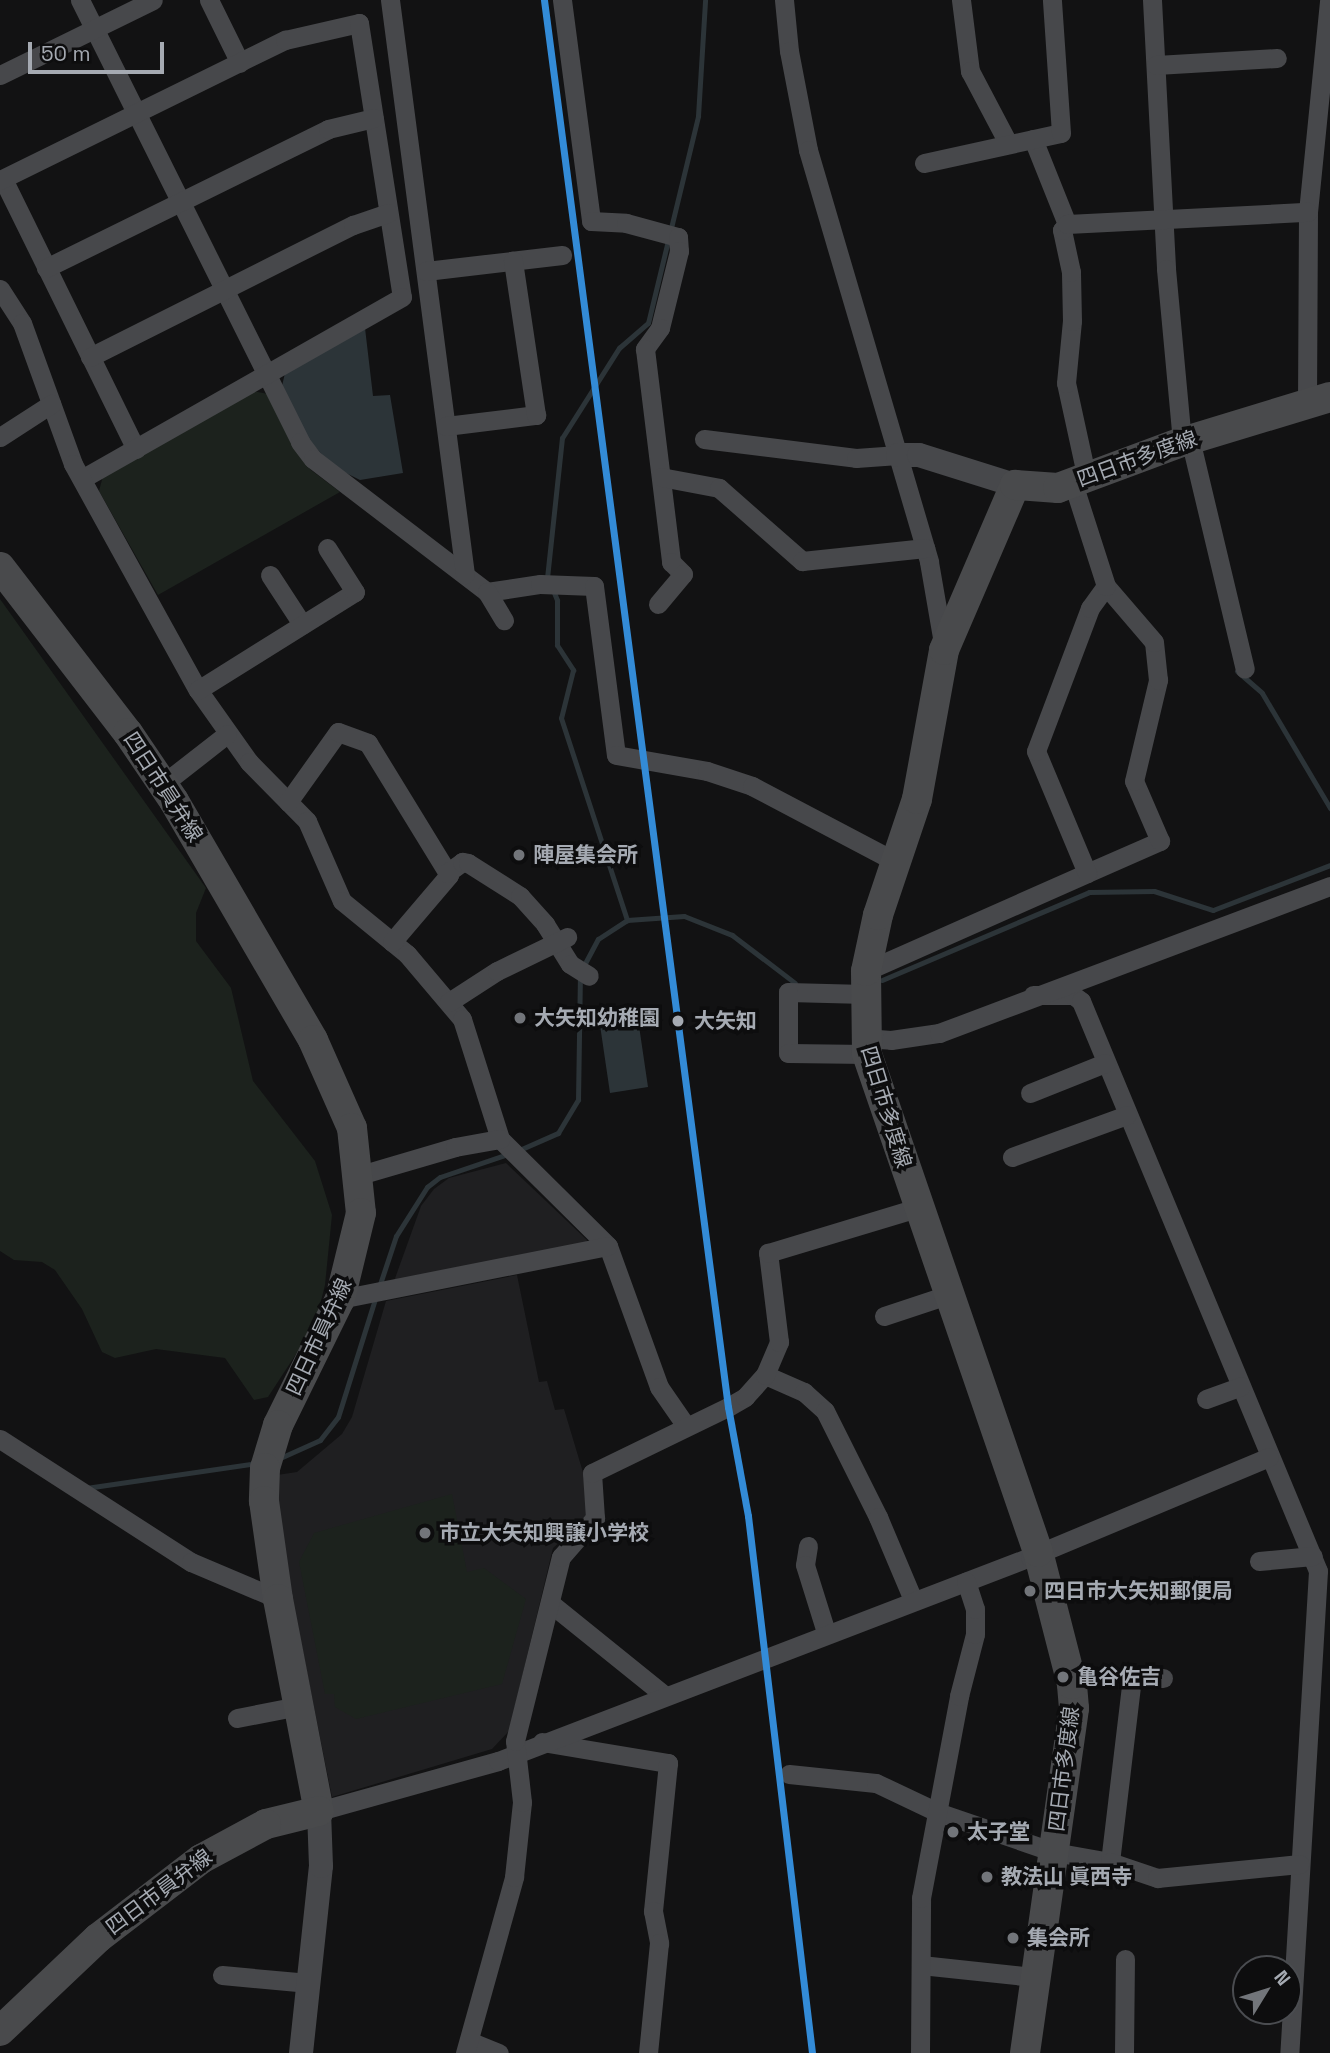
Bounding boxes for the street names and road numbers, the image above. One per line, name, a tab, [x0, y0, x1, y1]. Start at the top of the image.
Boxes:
street label: 四日市多度線	[1073, 426, 1201, 492]
street label: 四日市員弁線	[118, 727, 208, 847]
street label: 四日市多度線	[856, 1043, 916, 1171]
street label: 四日市員弁線	[281, 1275, 357, 1399]
street label: 四日市多度線	[1044, 1705, 1084, 1833]
street label: 四日市員弁線	[101, 1844, 217, 1940]

